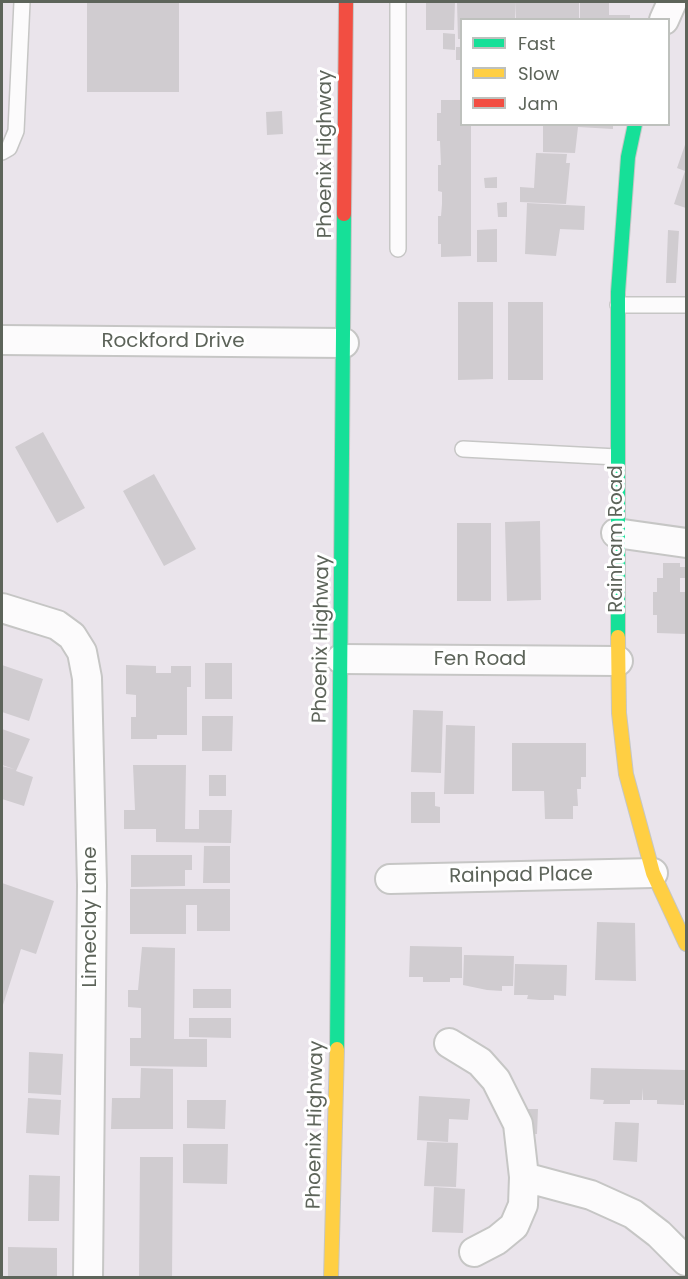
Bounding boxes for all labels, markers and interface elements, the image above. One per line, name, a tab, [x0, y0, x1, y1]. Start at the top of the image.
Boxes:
legend	[460, 18, 670, 126]
text: Fast	[518, 31, 555, 56]
text: Slow	[518, 61, 559, 86]
street label: Phoenix Highway	[314, 70, 338, 238]
text: Jam	[518, 91, 558, 116]
street label: Rockford Drive	[101, 330, 245, 354]
street label: Rainham Road	[605, 465, 629, 613]
street label: Phoenix Highway	[309, 555, 335, 723]
street label: Fen Road	[434, 648, 526, 672]
street label: Limeclay Lane	[79, 846, 103, 988]
street label: Rainpad Place	[449, 863, 593, 889]
street label: Phoenix Highway	[303, 1041, 329, 1209]

